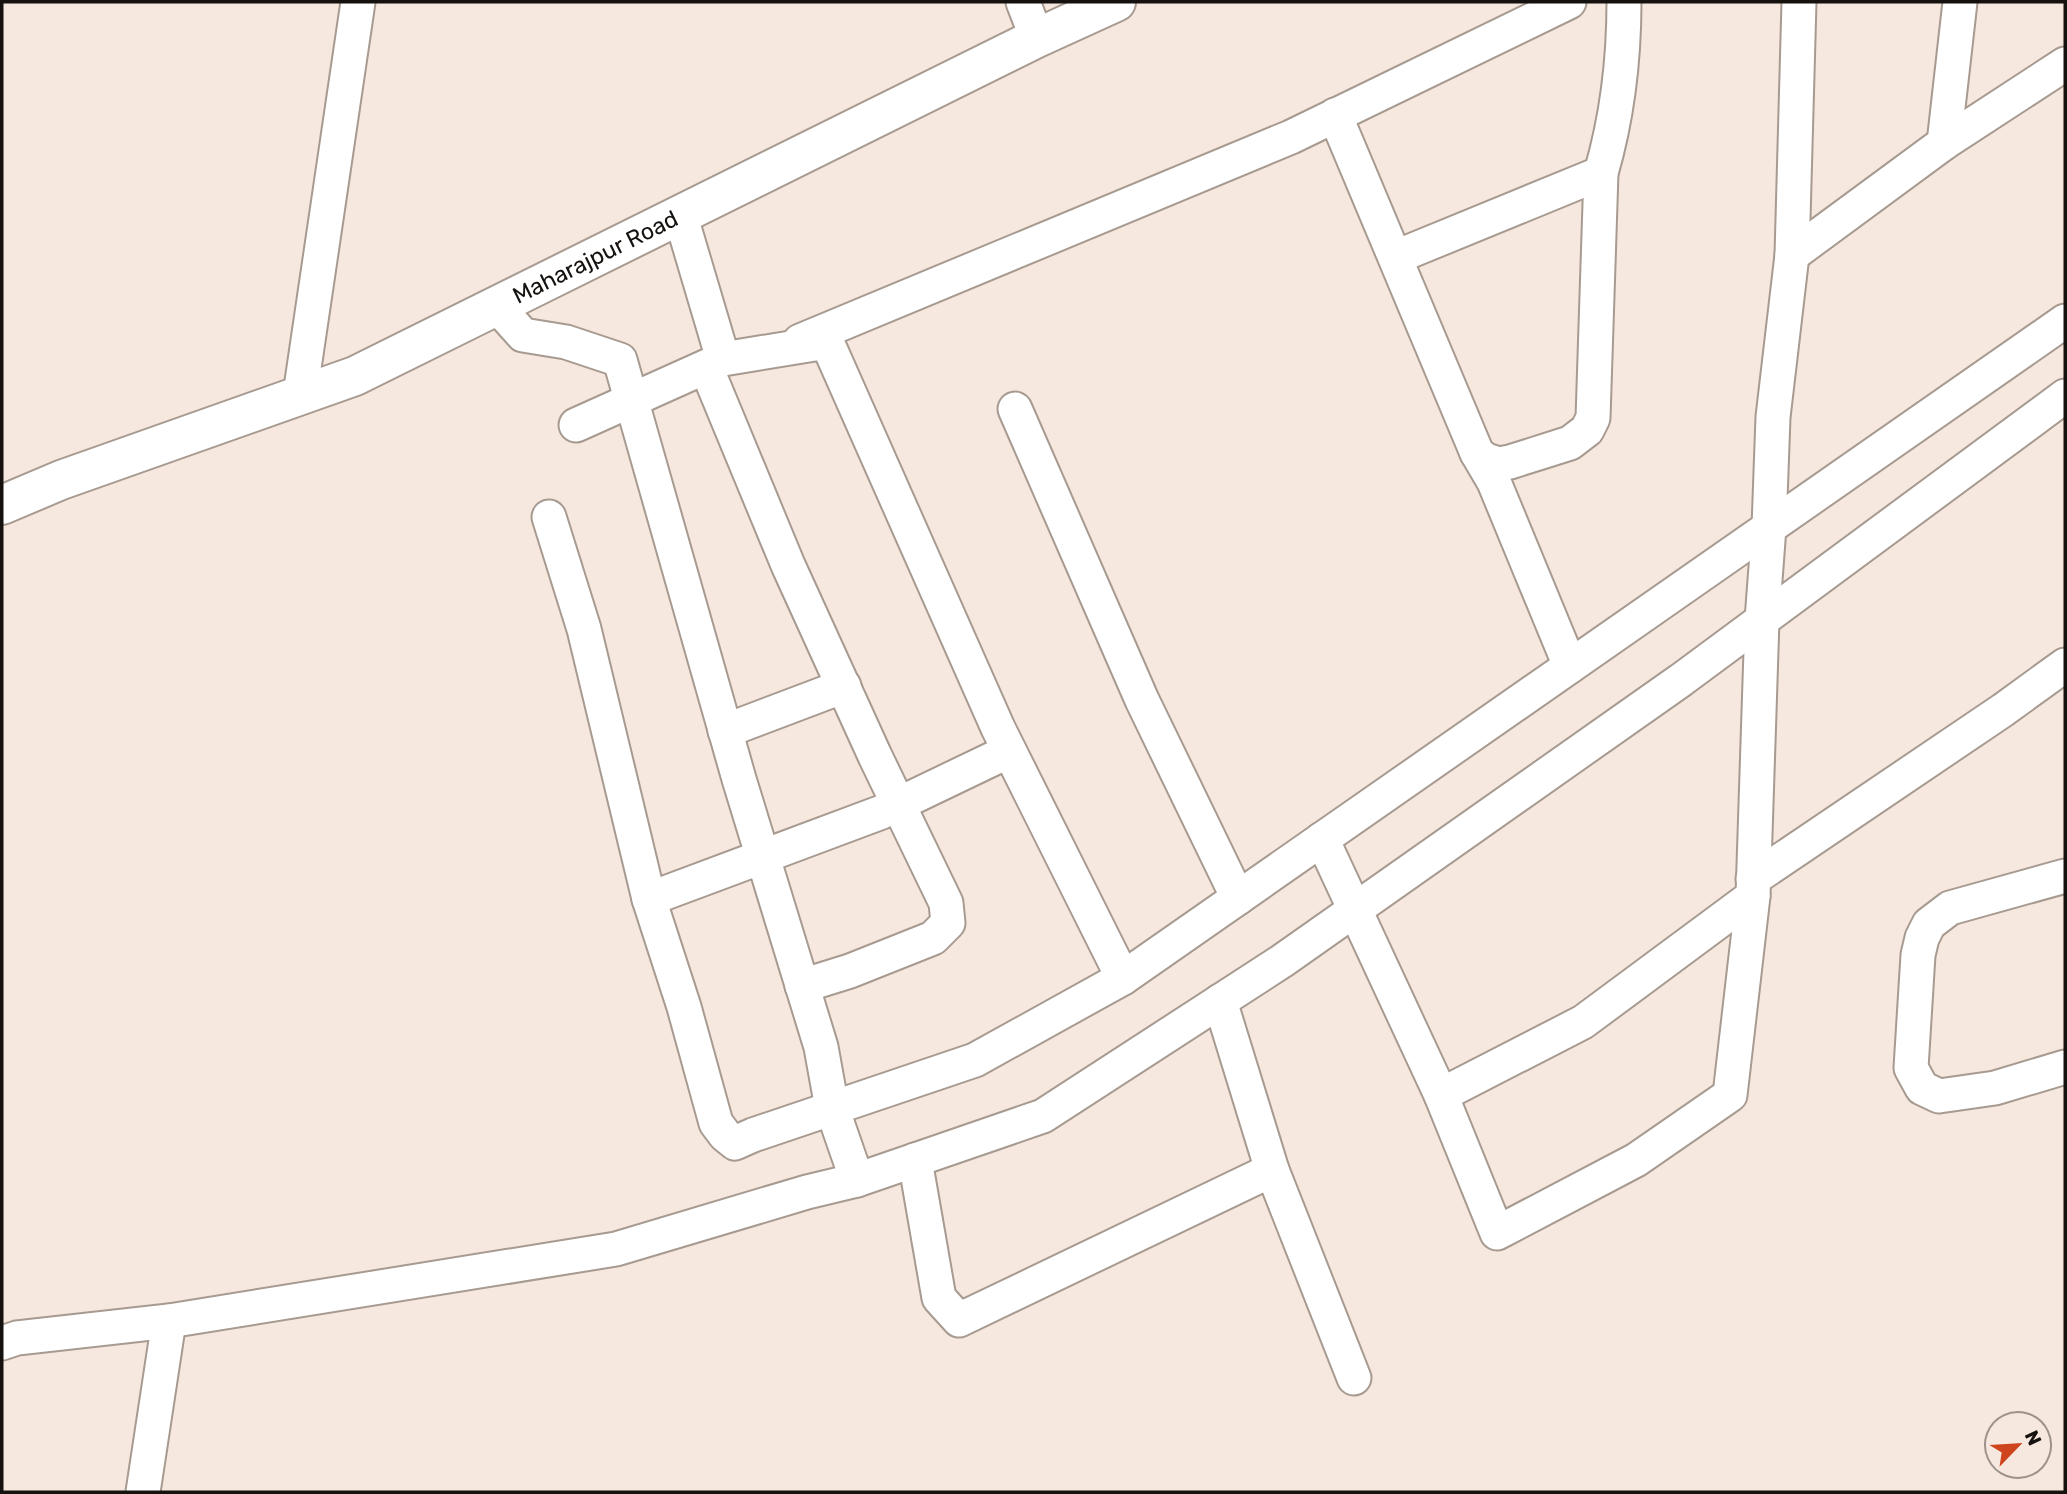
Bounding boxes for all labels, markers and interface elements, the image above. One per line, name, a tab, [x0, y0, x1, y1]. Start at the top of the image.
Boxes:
street label: Maharajpur Road	[508, 204, 682, 310]
north arrow	[1983, 1410, 2053, 1480]
text: N	[2020, 1427, 2046, 1449]

